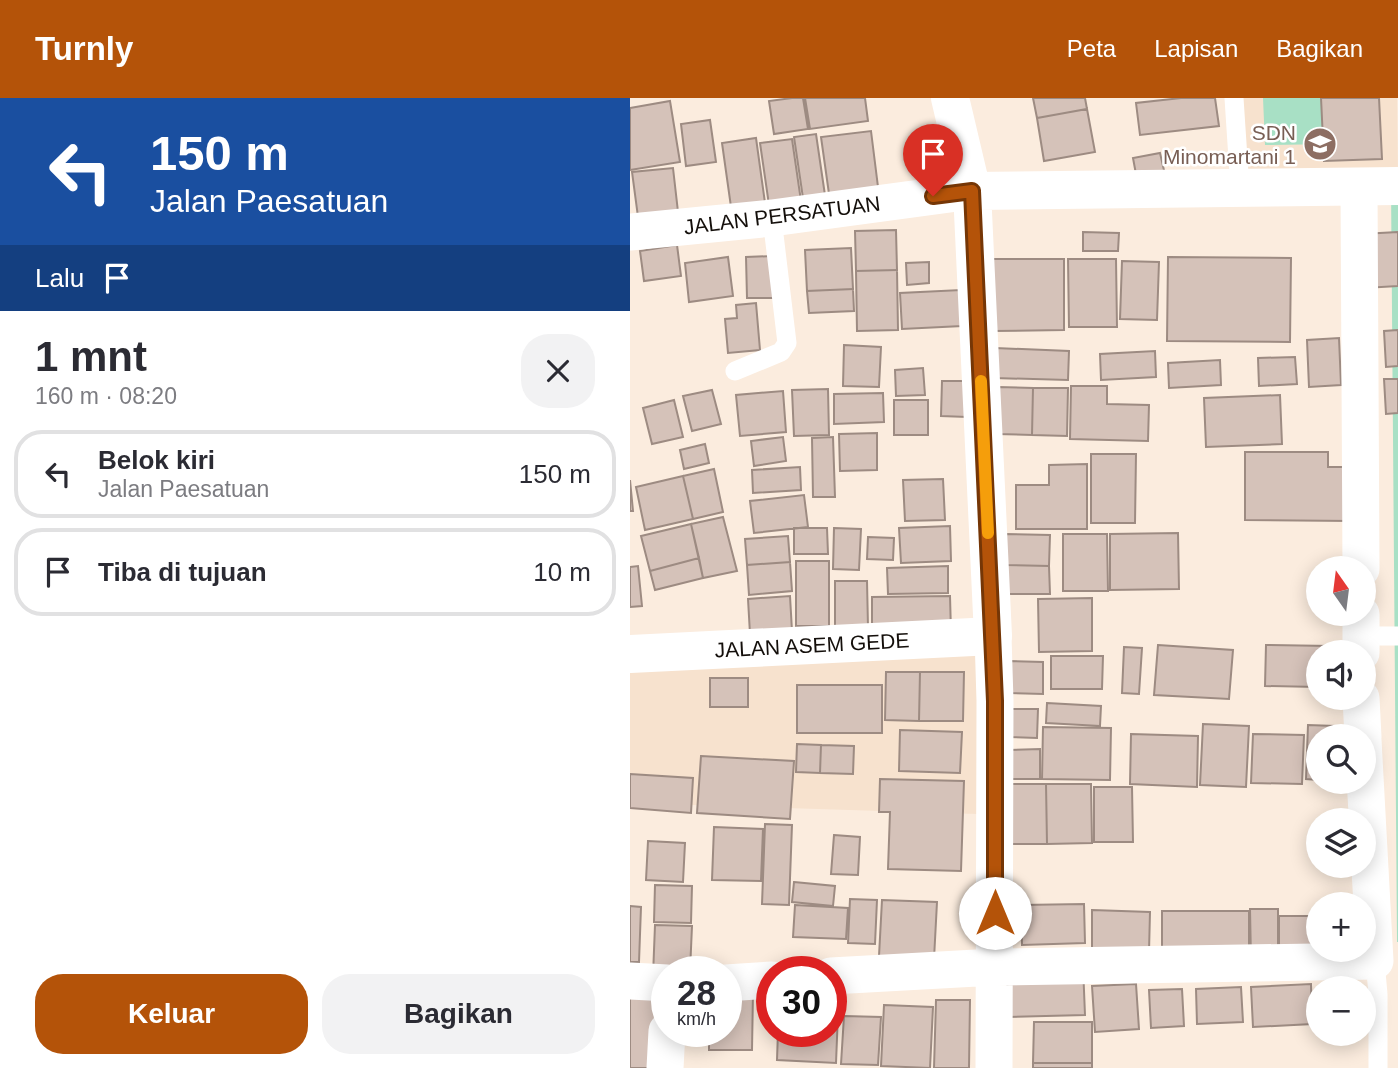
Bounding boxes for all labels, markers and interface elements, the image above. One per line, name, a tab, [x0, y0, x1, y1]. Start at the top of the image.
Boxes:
text: Turnly	[35, 30, 133, 67]
text: Peta	[1067, 35, 1116, 62]
text: Lapisan	[1154, 35, 1238, 62]
text: Bagikan	[1276, 35, 1363, 62]
place label: SDN Minomartani 1	[1163, 121, 1296, 168]
pin	[903, 124, 963, 196]
school or university icon: SDN Minomartani 1	[1301, 125, 1339, 163]
icon: left	[35, 126, 126, 217]
text: 150 m	[150, 126, 289, 180]
icon: arrive	[914, 135, 952, 173]
text: Jalan Paesatuan	[150, 183, 388, 219]
street label: JALAN PERSATUAN	[682, 192, 882, 238]
icon: arrive	[98, 259, 136, 297]
text: Lalu	[35, 263, 84, 293]
text: 1 mnt	[35, 333, 147, 380]
button: close	[521, 334, 595, 408]
text: 160 m · 08:20	[35, 383, 177, 409]
text: Belok kiri	[98, 445, 215, 475]
icon: left	[39, 455, 77, 493]
text: 150 m	[519, 459, 591, 489]
text: Jalan Paesatuan	[98, 476, 269, 502]
icon: arrive	[39, 553, 77, 591]
north arrow	[1306, 556, 1376, 626]
map controls	[1306, 556, 1376, 1046]
text: Tiba di tujuan	[98, 557, 267, 587]
text: 10 m	[533, 557, 591, 587]
street label: JALAN ASEM GEDE	[714, 628, 910, 662]
button: sound	[1306, 640, 1376, 710]
button: search	[1306, 724, 1376, 794]
button: layers	[1306, 808, 1376, 878]
position arrow	[958, 876, 1032, 950]
button: +	[1306, 892, 1376, 962]
speed limit sign: 30	[756, 956, 847, 1047]
text: 28	[677, 973, 716, 1012]
button: Keluar	[35, 974, 308, 1054]
button: Bagikan	[322, 974, 595, 1054]
button: −	[1306, 976, 1376, 1046]
text: km/h	[677, 1009, 716, 1029]

